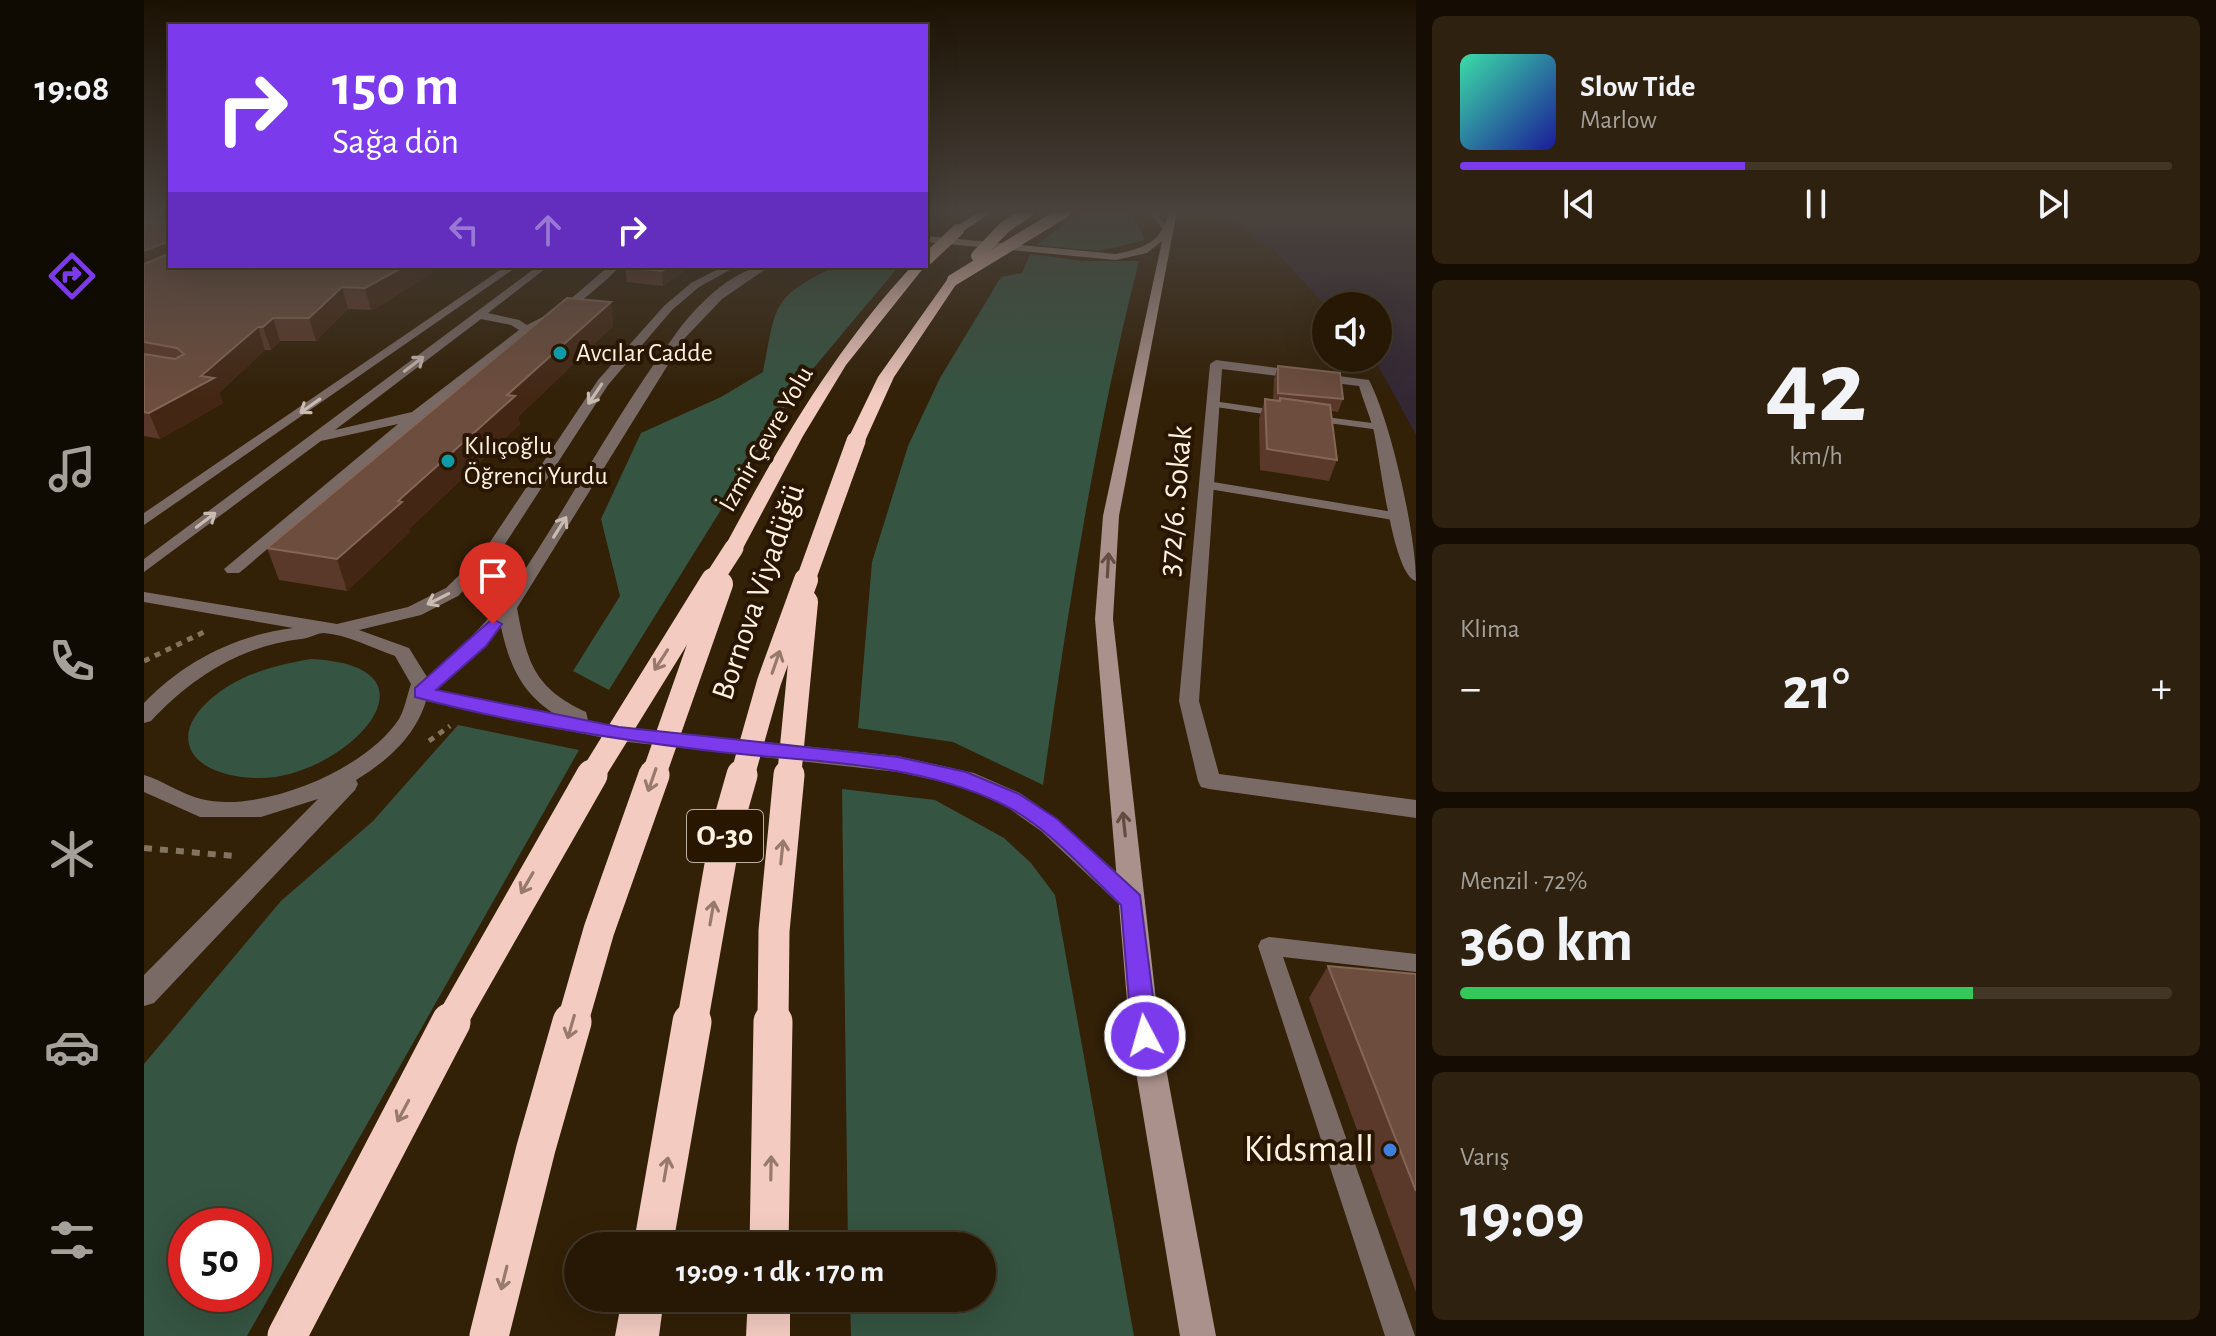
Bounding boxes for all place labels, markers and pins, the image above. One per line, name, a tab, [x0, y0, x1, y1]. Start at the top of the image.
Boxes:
place label: Avcılar Cadde	[576, 340, 713, 366]
marker: Avcılar Cadde	[551, 344, 569, 362]
place label: Kılıçoğlu Öğrenci Yurdu	[464, 433, 608, 489]
marker: Kılıçoğlu Öğrenci Yurdu	[439, 452, 457, 470]
pin	[459, 542, 527, 624]
place label: Kidsmall	[1244, 1131, 1374, 1169]
marker: Kidsmall	[1381, 1141, 1399, 1159]

